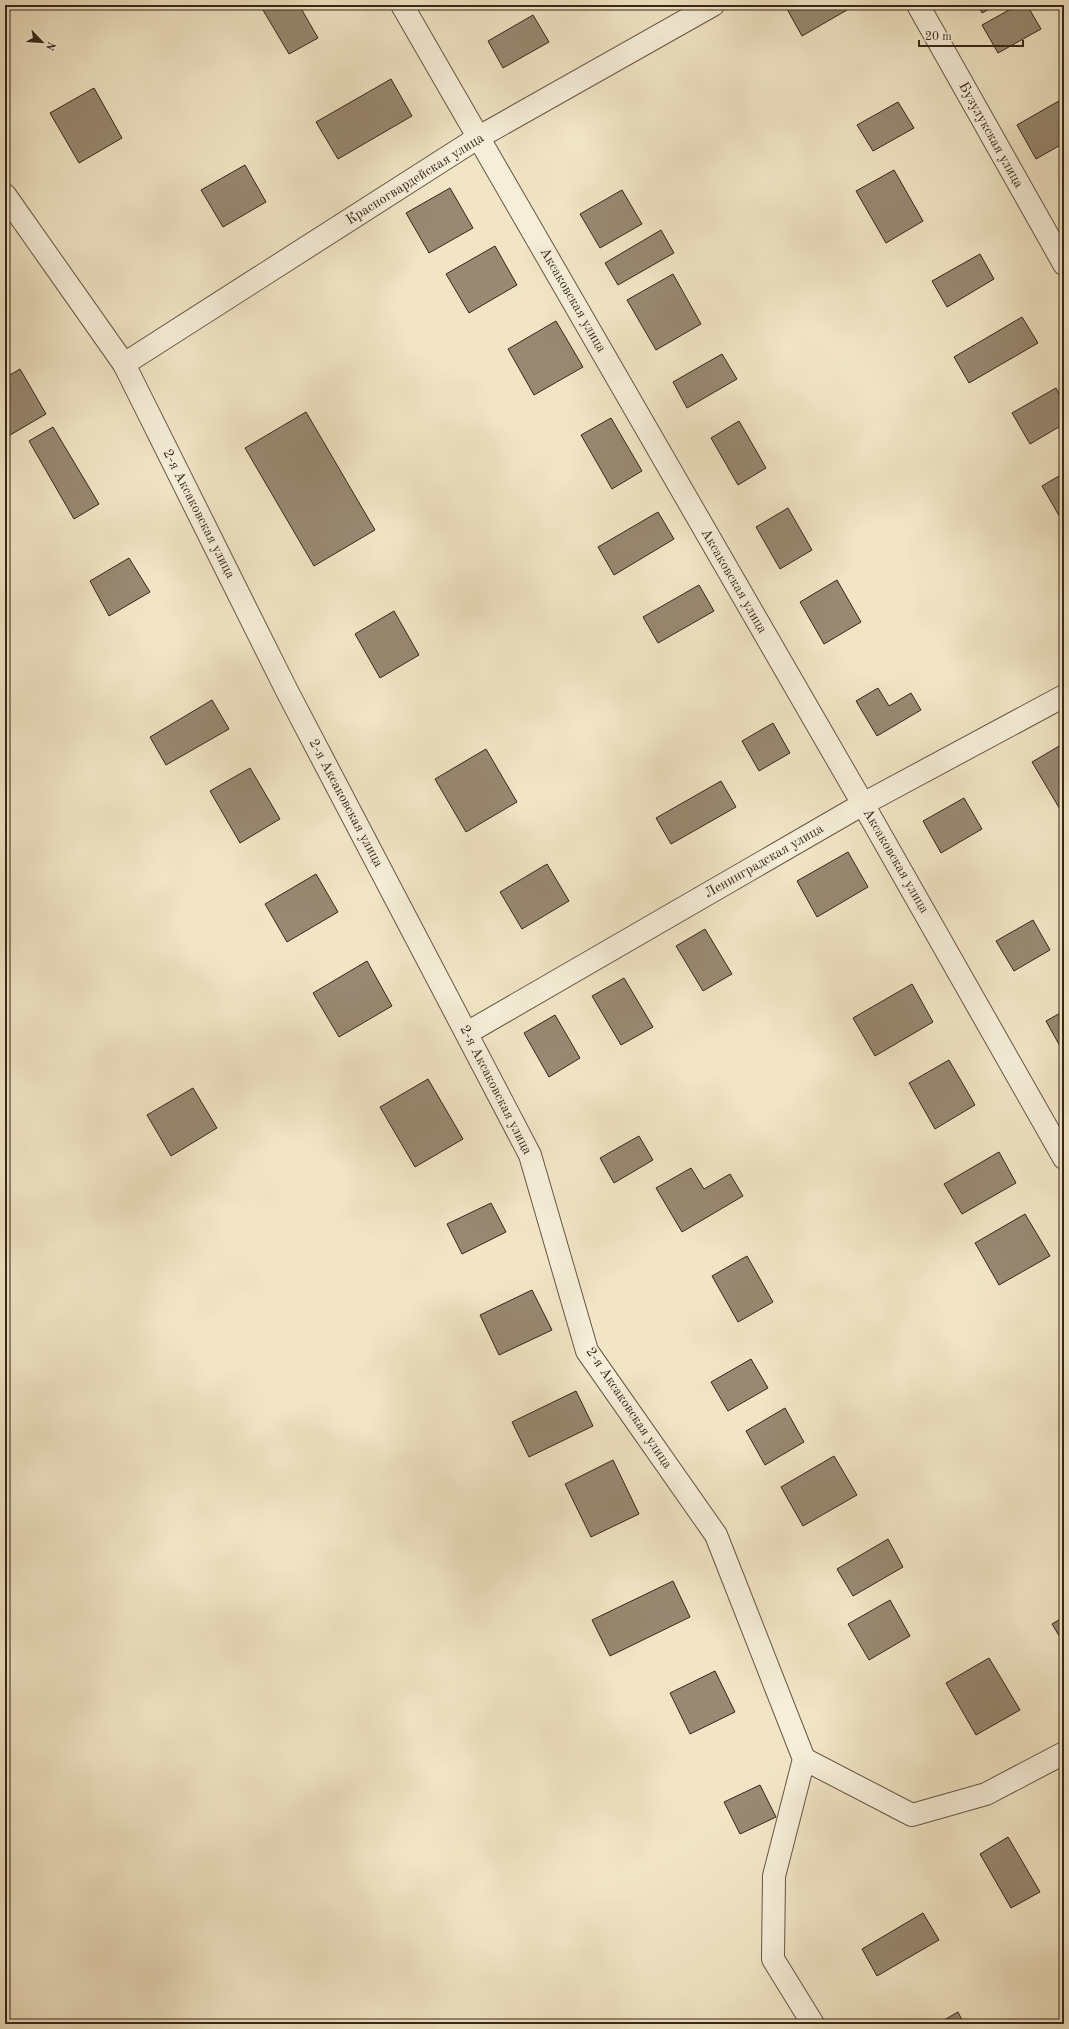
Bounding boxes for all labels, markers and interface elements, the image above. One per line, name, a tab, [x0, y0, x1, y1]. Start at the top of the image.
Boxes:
north arrow	[22, 22, 62, 62]
scale bar	[919, 22, 1023, 48]
text: 20 m	[925, 31, 952, 43]
text: N	[43, 39, 56, 52]
street label: Бузулукская улица	[956, 80, 1026, 190]
street label: Красногвардейская улица	[344, 131, 486, 227]
street label: Аксаковская улица	[537, 245, 609, 355]
street label: 2-я Аксаковская улица	[160, 447, 238, 581]
street label: Аксаковская улица	[698, 526, 770, 636]
street label: 2-я Аксаковская улица	[306, 737, 386, 869]
street label: Аксаковская улица	[860, 806, 932, 916]
street label: Ленинградская улица	[702, 821, 826, 901]
street label: 2-я Аксаковская улица	[457, 1023, 535, 1157]
street label: 2-я Аксаковская улица	[583, 1345, 675, 1471]

